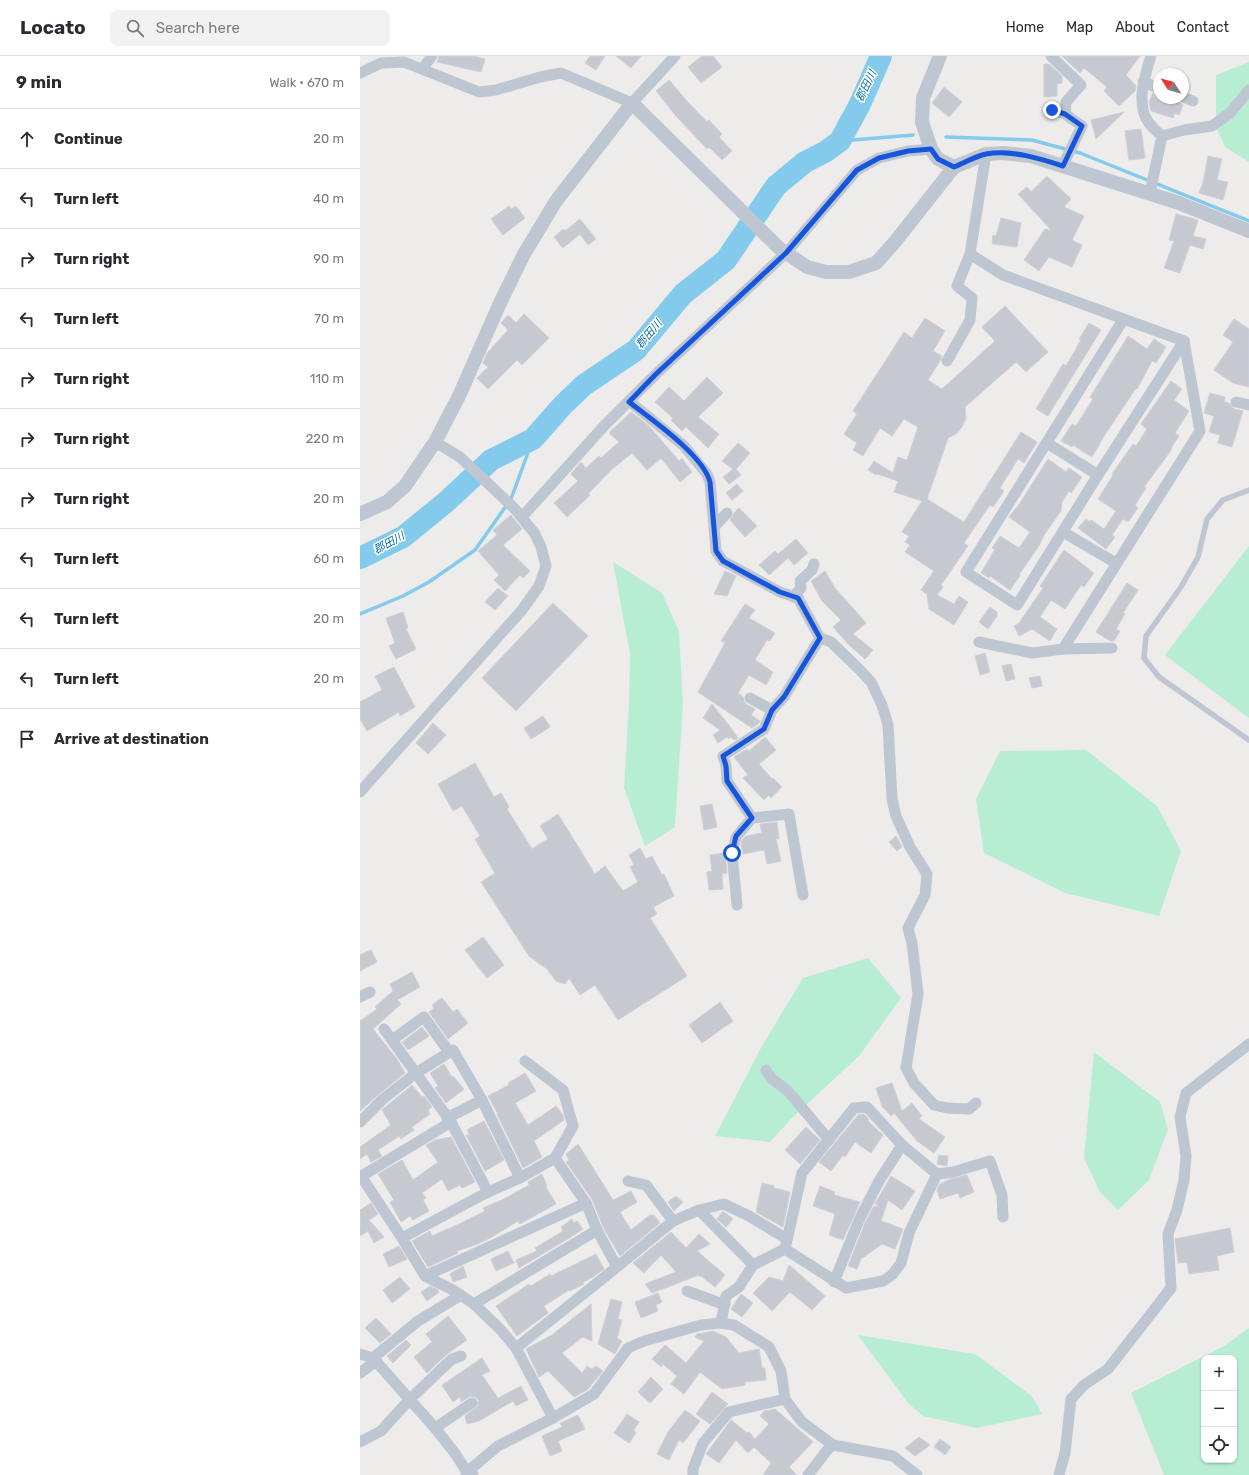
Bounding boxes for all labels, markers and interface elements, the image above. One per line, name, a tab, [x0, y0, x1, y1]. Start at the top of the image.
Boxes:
search box	[110, 10, 390, 46]
text: Locato	[20, 16, 86, 39]
icon: search	[124, 17, 146, 39]
text: Search here	[156, 19, 240, 37]
text: Home	[1006, 19, 1044, 36]
text: Map	[1066, 19, 1093, 36]
text: About	[1115, 19, 1155, 36]
text: Contact	[1177, 19, 1229, 36]
water label: 郡田川	[853, 67, 880, 104]
north arrow	[1153, 68, 1189, 104]
text: 9 min	[16, 72, 62, 92]
text: Walk · 670 m	[269, 75, 344, 90]
route end	[1043, 101, 1061, 119]
icon: ahead	[16, 128, 38, 150]
text: Continue	[54, 130, 123, 148]
text: 20 m	[313, 131, 344, 146]
icon: left	[16, 188, 38, 210]
text: Turn left	[54, 190, 119, 208]
text: 40 m	[313, 191, 344, 206]
icon: right	[16, 248, 38, 270]
text: Turn right	[54, 250, 129, 268]
text: 90 m	[313, 251, 344, 266]
icon: left	[16, 308, 38, 330]
text: Turn left	[54, 310, 119, 328]
text: 70 m	[314, 311, 344, 326]
water label: 郡田川	[633, 316, 665, 351]
icon: right	[16, 368, 38, 390]
text: Turn right	[54, 370, 129, 388]
text: 110 m	[310, 371, 344, 386]
icon: right	[16, 428, 38, 450]
text: Turn right	[54, 430, 129, 448]
text: 220 m	[306, 431, 344, 446]
icon: right	[16, 488, 38, 510]
text: Turn right	[54, 490, 129, 508]
text: 20 m	[313, 491, 344, 506]
water label: 郡田川	[371, 529, 407, 557]
icon: left	[16, 548, 38, 570]
text: Turn left	[54, 550, 119, 568]
text: 60 m	[313, 551, 344, 566]
icon: left	[16, 608, 38, 630]
text: Turn left	[54, 610, 119, 628]
text: 20 m	[313, 611, 344, 626]
icon: left	[16, 668, 38, 690]
text: Turn left	[54, 670, 119, 688]
text: 20 m	[313, 671, 344, 686]
icon: arrive	[16, 728, 38, 750]
text: Arrive at destination	[54, 730, 209, 748]
route start	[723, 844, 741, 862]
map controls	[1201, 1355, 1237, 1463]
button: +	[1201, 1355, 1237, 1391]
button: −	[1201, 1391, 1237, 1427]
button: locate	[1201, 1427, 1237, 1463]

